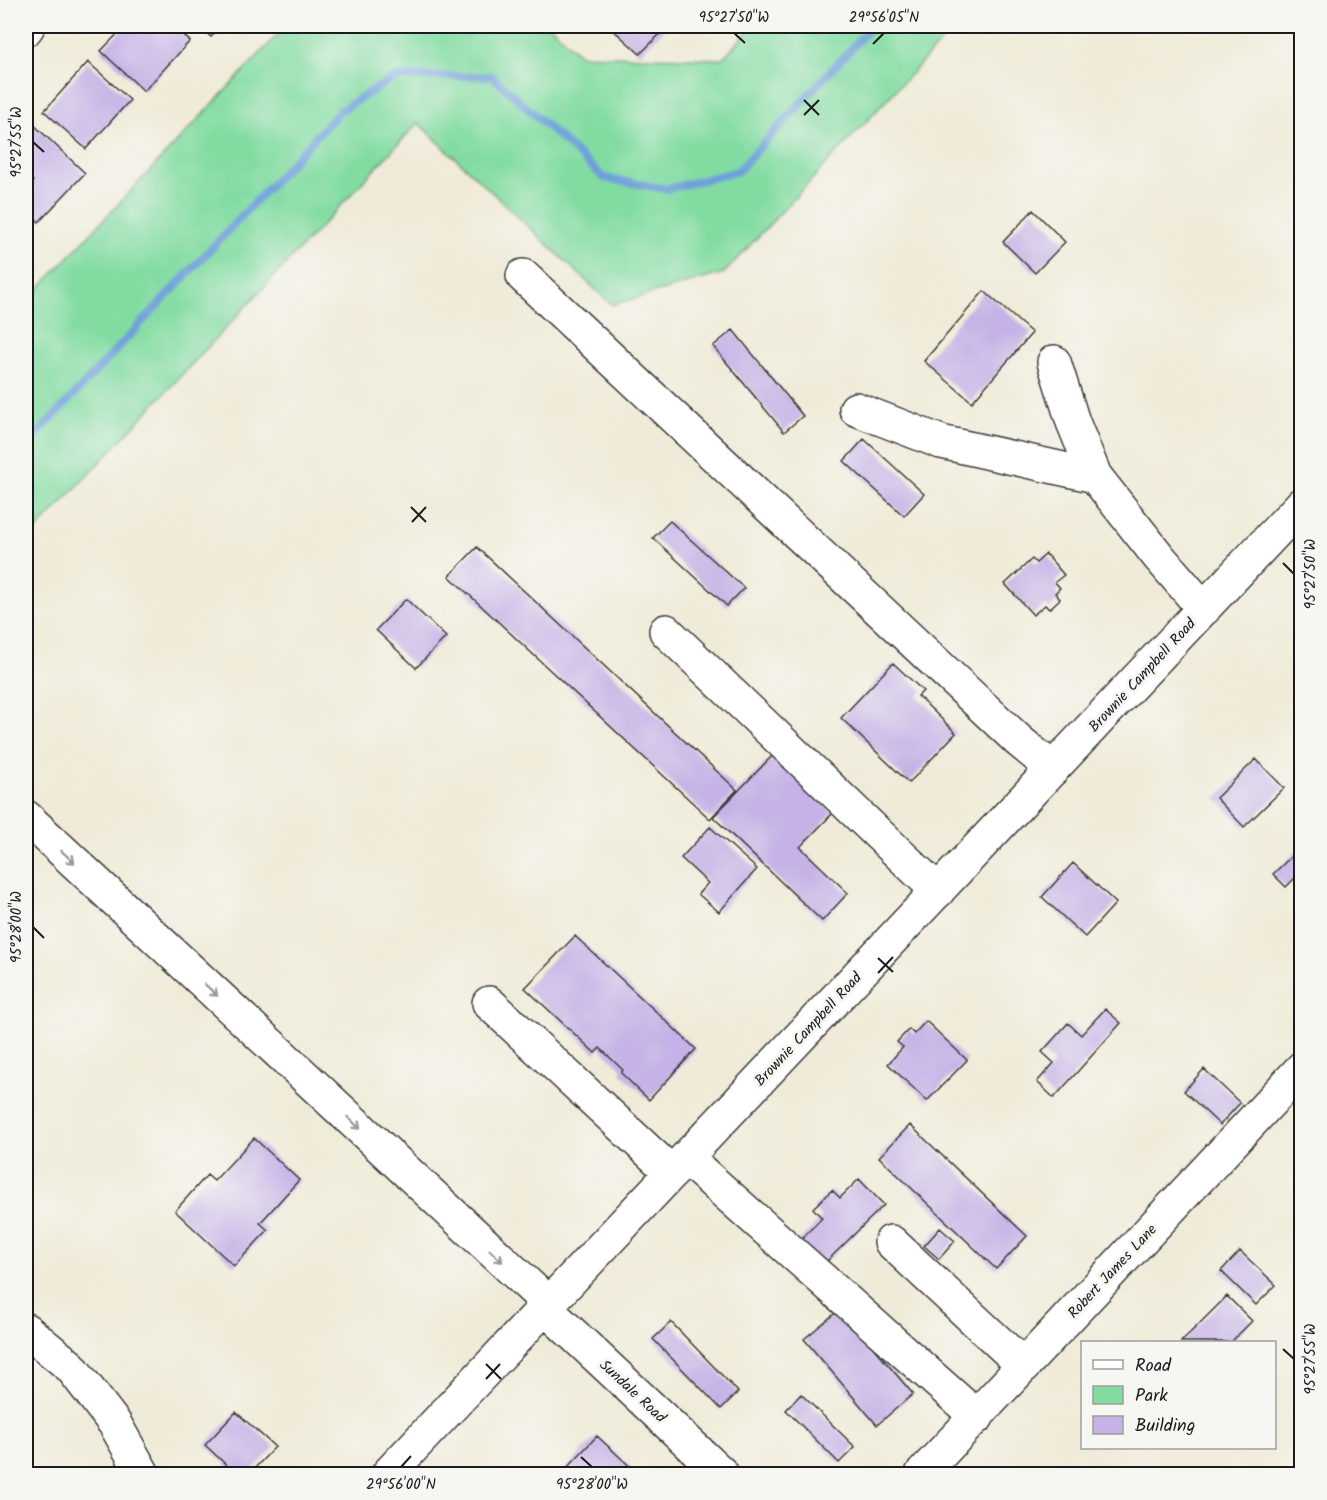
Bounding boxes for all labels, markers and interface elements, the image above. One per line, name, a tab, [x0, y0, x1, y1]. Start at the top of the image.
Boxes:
text: 95°27'50"W	[699, 6, 770, 30]
text: 29°56'05"N	[849, 6, 919, 30]
text: 95°27'55"W	[5, 106, 29, 178]
text: 95°27'50"W	[1299, 538, 1323, 609]
street label: Brownie Campbell Road	[1083, 613, 1203, 738]
one-way arrow	[61, 850, 76, 864]
text: 95°28'00"W	[5, 891, 29, 963]
street label: Brownie Campbell Road	[749, 967, 869, 1092]
one-way arrow	[203, 983, 218, 997]
one-way arrow	[346, 1116, 361, 1130]
street label: Robert James Lane	[1062, 1219, 1163, 1325]
one-way arrow	[489, 1248, 504, 1263]
text: 95°27'55"W	[1299, 1323, 1323, 1395]
legend	[1081, 1341, 1276, 1449]
text: Road	[1135, 1352, 1172, 1381]
street label: Sundale Road	[593, 1354, 672, 1430]
text: Park	[1135, 1382, 1168, 1411]
text: Building	[1135, 1412, 1195, 1441]
text: 29°56'00"N	[366, 1473, 436, 1497]
text: 95°28'00"W	[556, 1473, 628, 1497]

